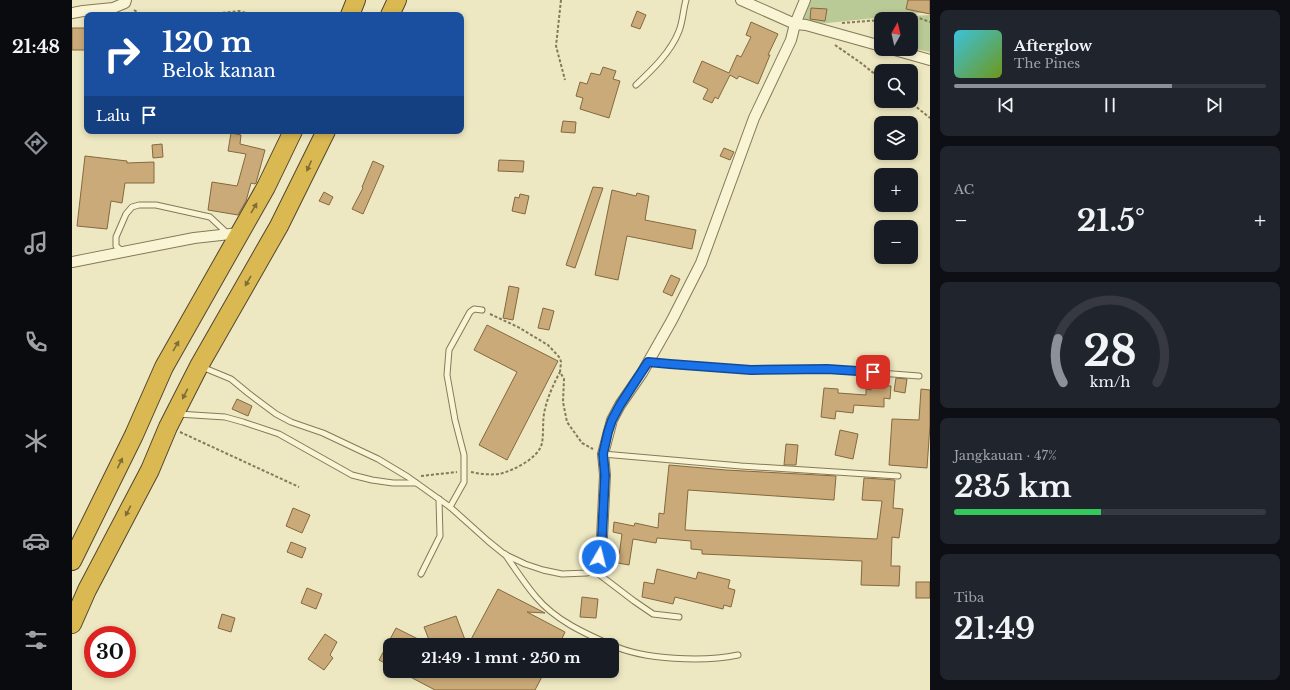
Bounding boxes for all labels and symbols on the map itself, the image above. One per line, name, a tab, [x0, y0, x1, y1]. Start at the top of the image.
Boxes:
north arrow	[874, 12, 918, 56]
one-way arrow	[306, 161, 312, 172]
one-way arrow	[250, 202, 257, 214]
one-way arrow	[244, 275, 251, 287]
one-way arrow	[173, 340, 180, 352]
pin	[856, 355, 890, 389]
one-way arrow	[182, 389, 188, 400]
one-way arrow	[117, 457, 123, 468]
one-way arrow	[125, 505, 131, 517]
position arrow	[578, 536, 620, 578]
speed limit sign: 30	[84, 626, 136, 678]

